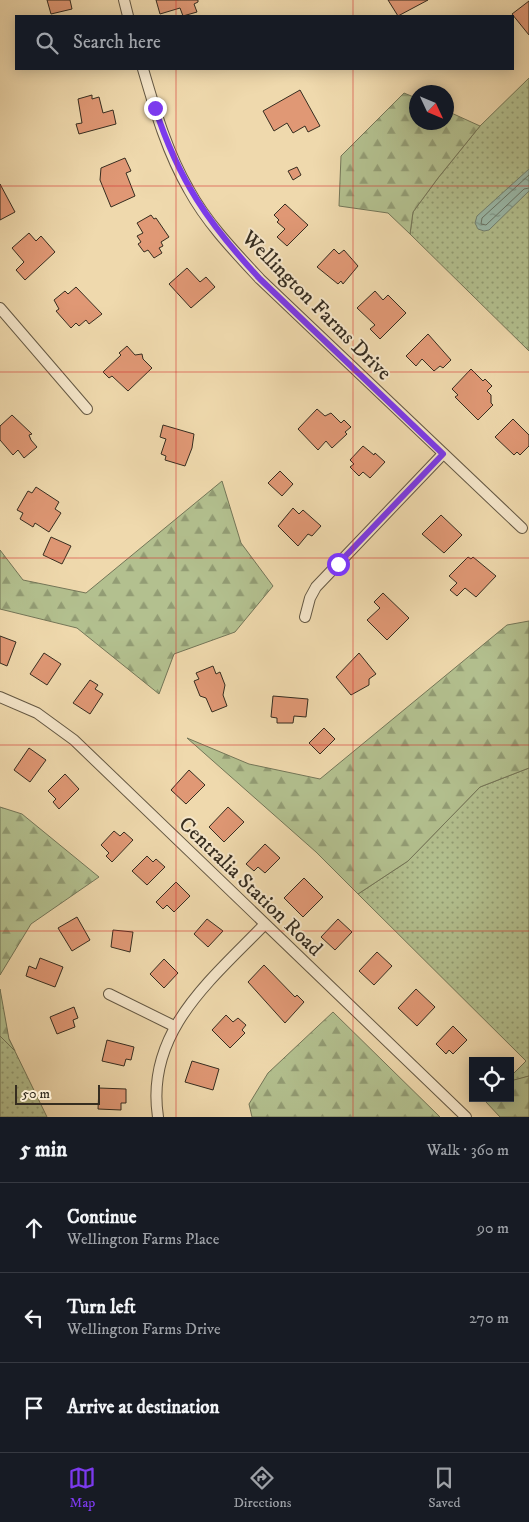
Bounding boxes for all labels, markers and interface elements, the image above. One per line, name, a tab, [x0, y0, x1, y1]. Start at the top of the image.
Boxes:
search box	[15, 15, 514, 70]
icon: search	[33, 29, 61, 57]
text: Search here	[73, 31, 161, 54]
north arrow	[409, 85, 454, 130]
route end	[144, 97, 167, 120]
street label: Wellington Farms Drive	[235, 225, 397, 386]
route start	[327, 553, 350, 576]
street label: Centralia Station Road	[173, 811, 328, 962]
map controls	[469, 1057, 514, 1102]
button: locate	[469, 1057, 514, 1102]
scale bar	[15, 1082, 100, 1105]
text: 50 m	[22, 1085, 50, 1103]
text: 5 min	[20, 1137, 67, 1163]
text: Walk · 360 m	[427, 1140, 509, 1160]
text: Continue	[67, 1206, 137, 1229]
icon: ahead	[20, 1214, 48, 1242]
text: 90 m	[477, 1218, 509, 1238]
text: Wellington Farms Place	[67, 1229, 219, 1249]
text: Turn left	[67, 1296, 136, 1319]
icon: left	[20, 1304, 48, 1332]
text: 270 m	[469, 1308, 509, 1328]
text: Wellington Farms Drive	[67, 1319, 221, 1339]
icon: arrive	[20, 1394, 48, 1422]
text: Arrive at destination	[67, 1396, 219, 1419]
tab: Map	[68, 1464, 96, 1512]
tab: Directions	[233, 1464, 291, 1512]
tab: Saved	[428, 1464, 461, 1512]

